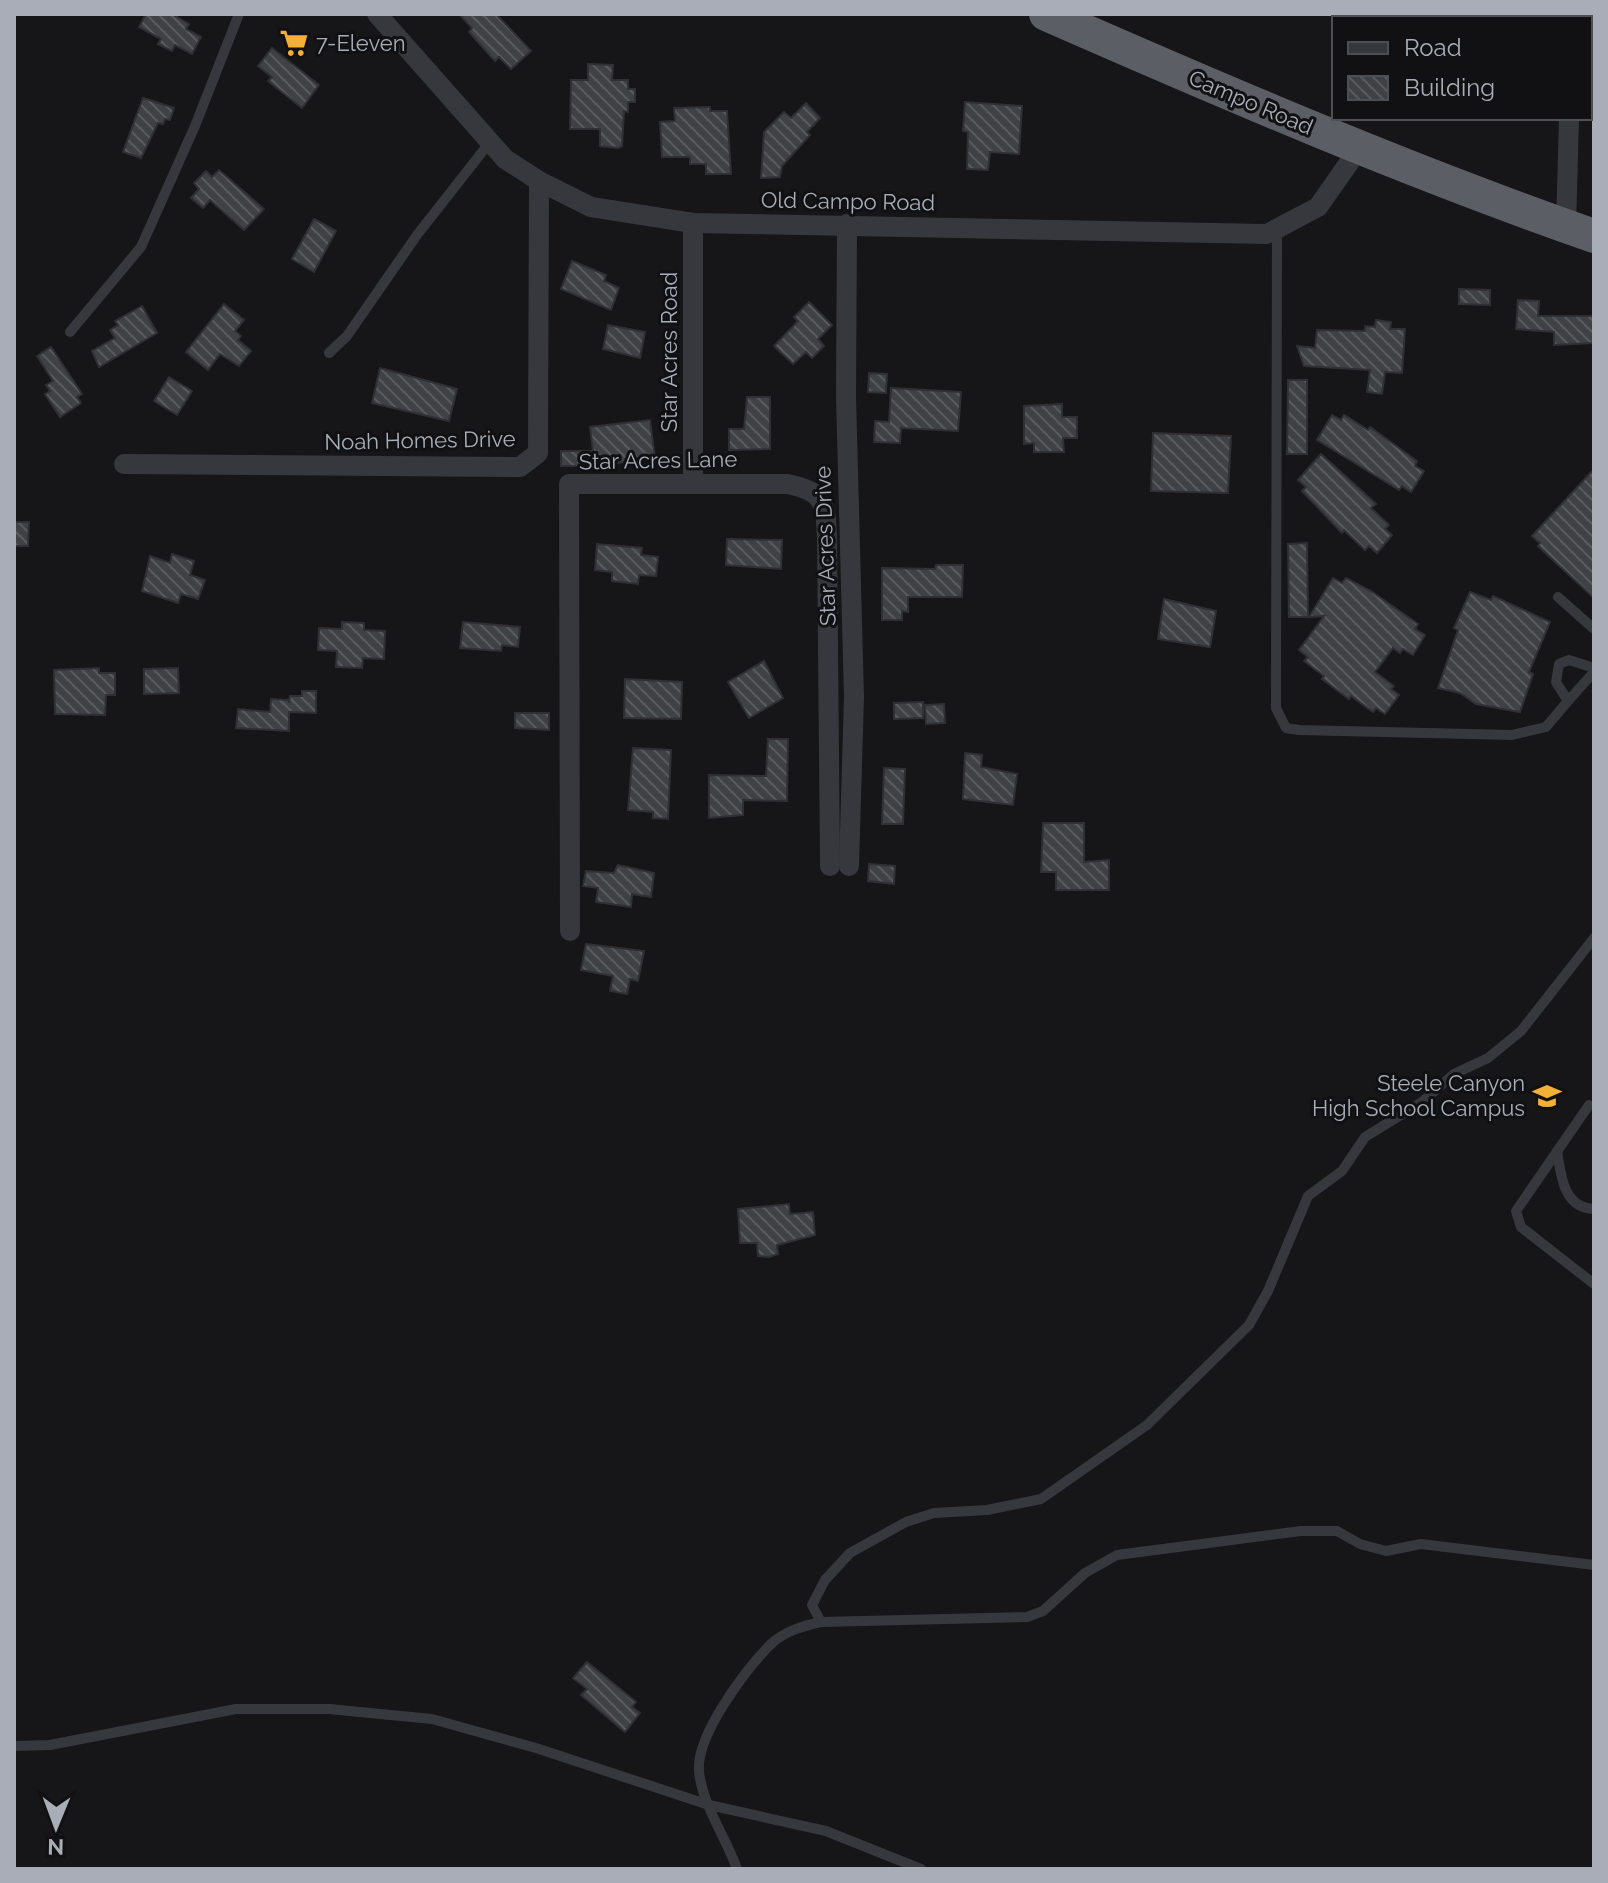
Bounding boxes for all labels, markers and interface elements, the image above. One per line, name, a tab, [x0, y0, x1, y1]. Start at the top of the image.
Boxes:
legend	[1332, 16, 1592, 120]
supermarket icon: 7-Eleven	[279, 28, 309, 58]
place label: 7-Eleven	[316, 30, 405, 56]
text: Road	[1404, 33, 1462, 62]
street label: Campo Road	[1185, 64, 1317, 140]
text: Building	[1404, 73, 1495, 102]
street label: Old Campo Road	[761, 186, 935, 216]
street label: Star Acres Road	[656, 272, 682, 432]
street label: Noah Homes Drive	[324, 425, 516, 455]
street label: Star Acres Lane	[579, 446, 737, 474]
street label: Star Acres Drive	[809, 465, 841, 627]
place label: Steele Canyon High School Campus	[1312, 1070, 1525, 1121]
school or university icon: Steele Canyon High School Campus	[1532, 1081, 1562, 1111]
north arrow	[16, 1787, 96, 1867]
text: N	[47, 1834, 64, 1860]

